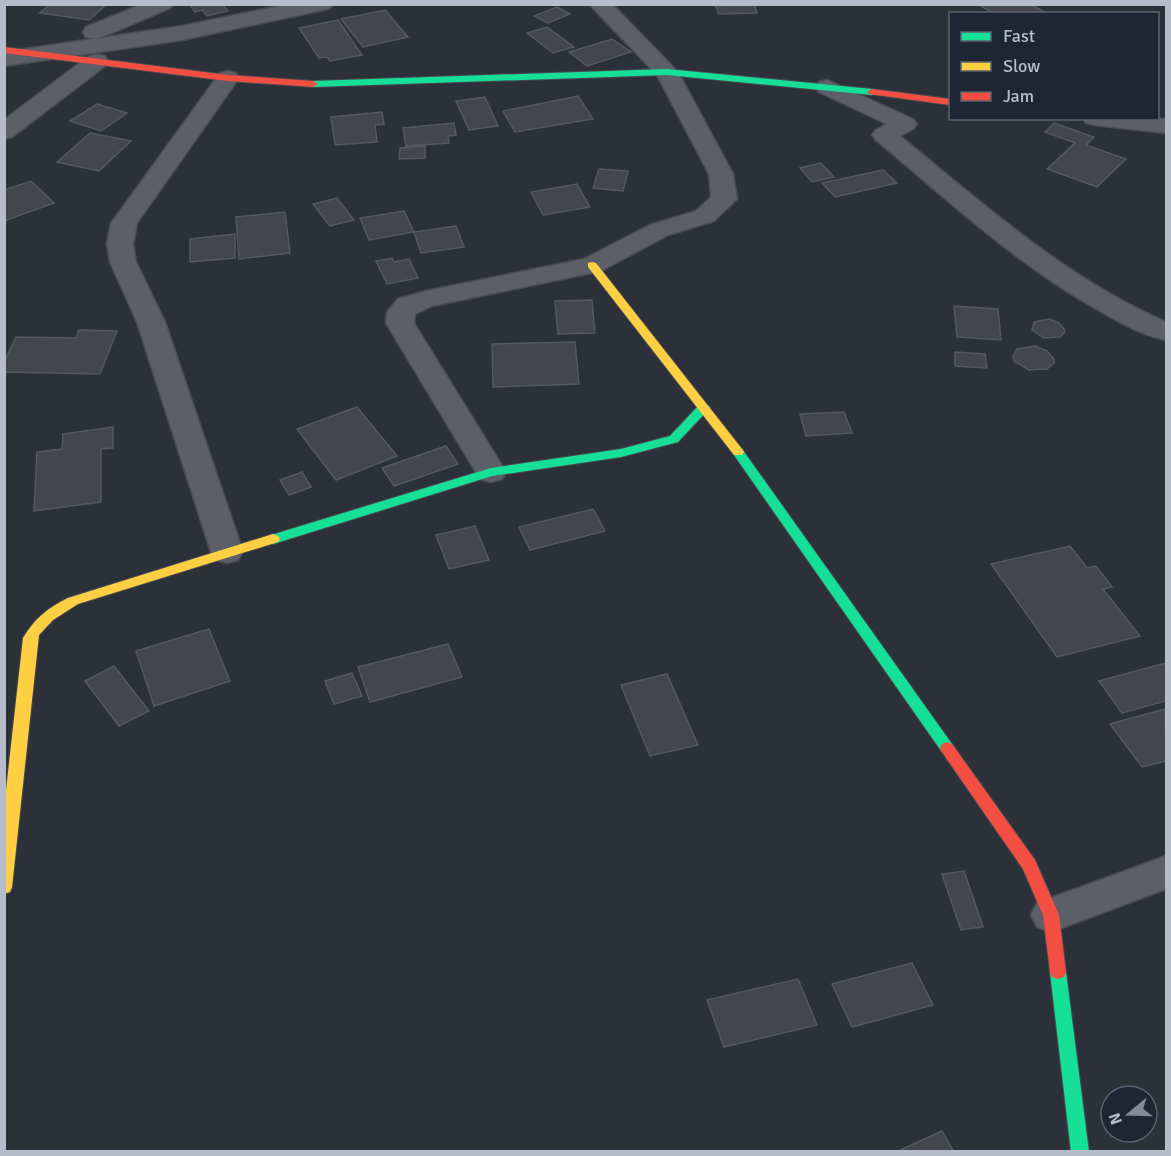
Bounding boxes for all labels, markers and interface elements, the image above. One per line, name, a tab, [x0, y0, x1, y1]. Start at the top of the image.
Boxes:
legend	[949, 12, 1159, 120]
text: Fast	[1003, 25, 1035, 47]
text: Slow	[1003, 55, 1040, 77]
text: Jam	[1003, 85, 1034, 107]
north arrow	[1099, 1084, 1159, 1144]
text: N	[1104, 1110, 1127, 1127]

